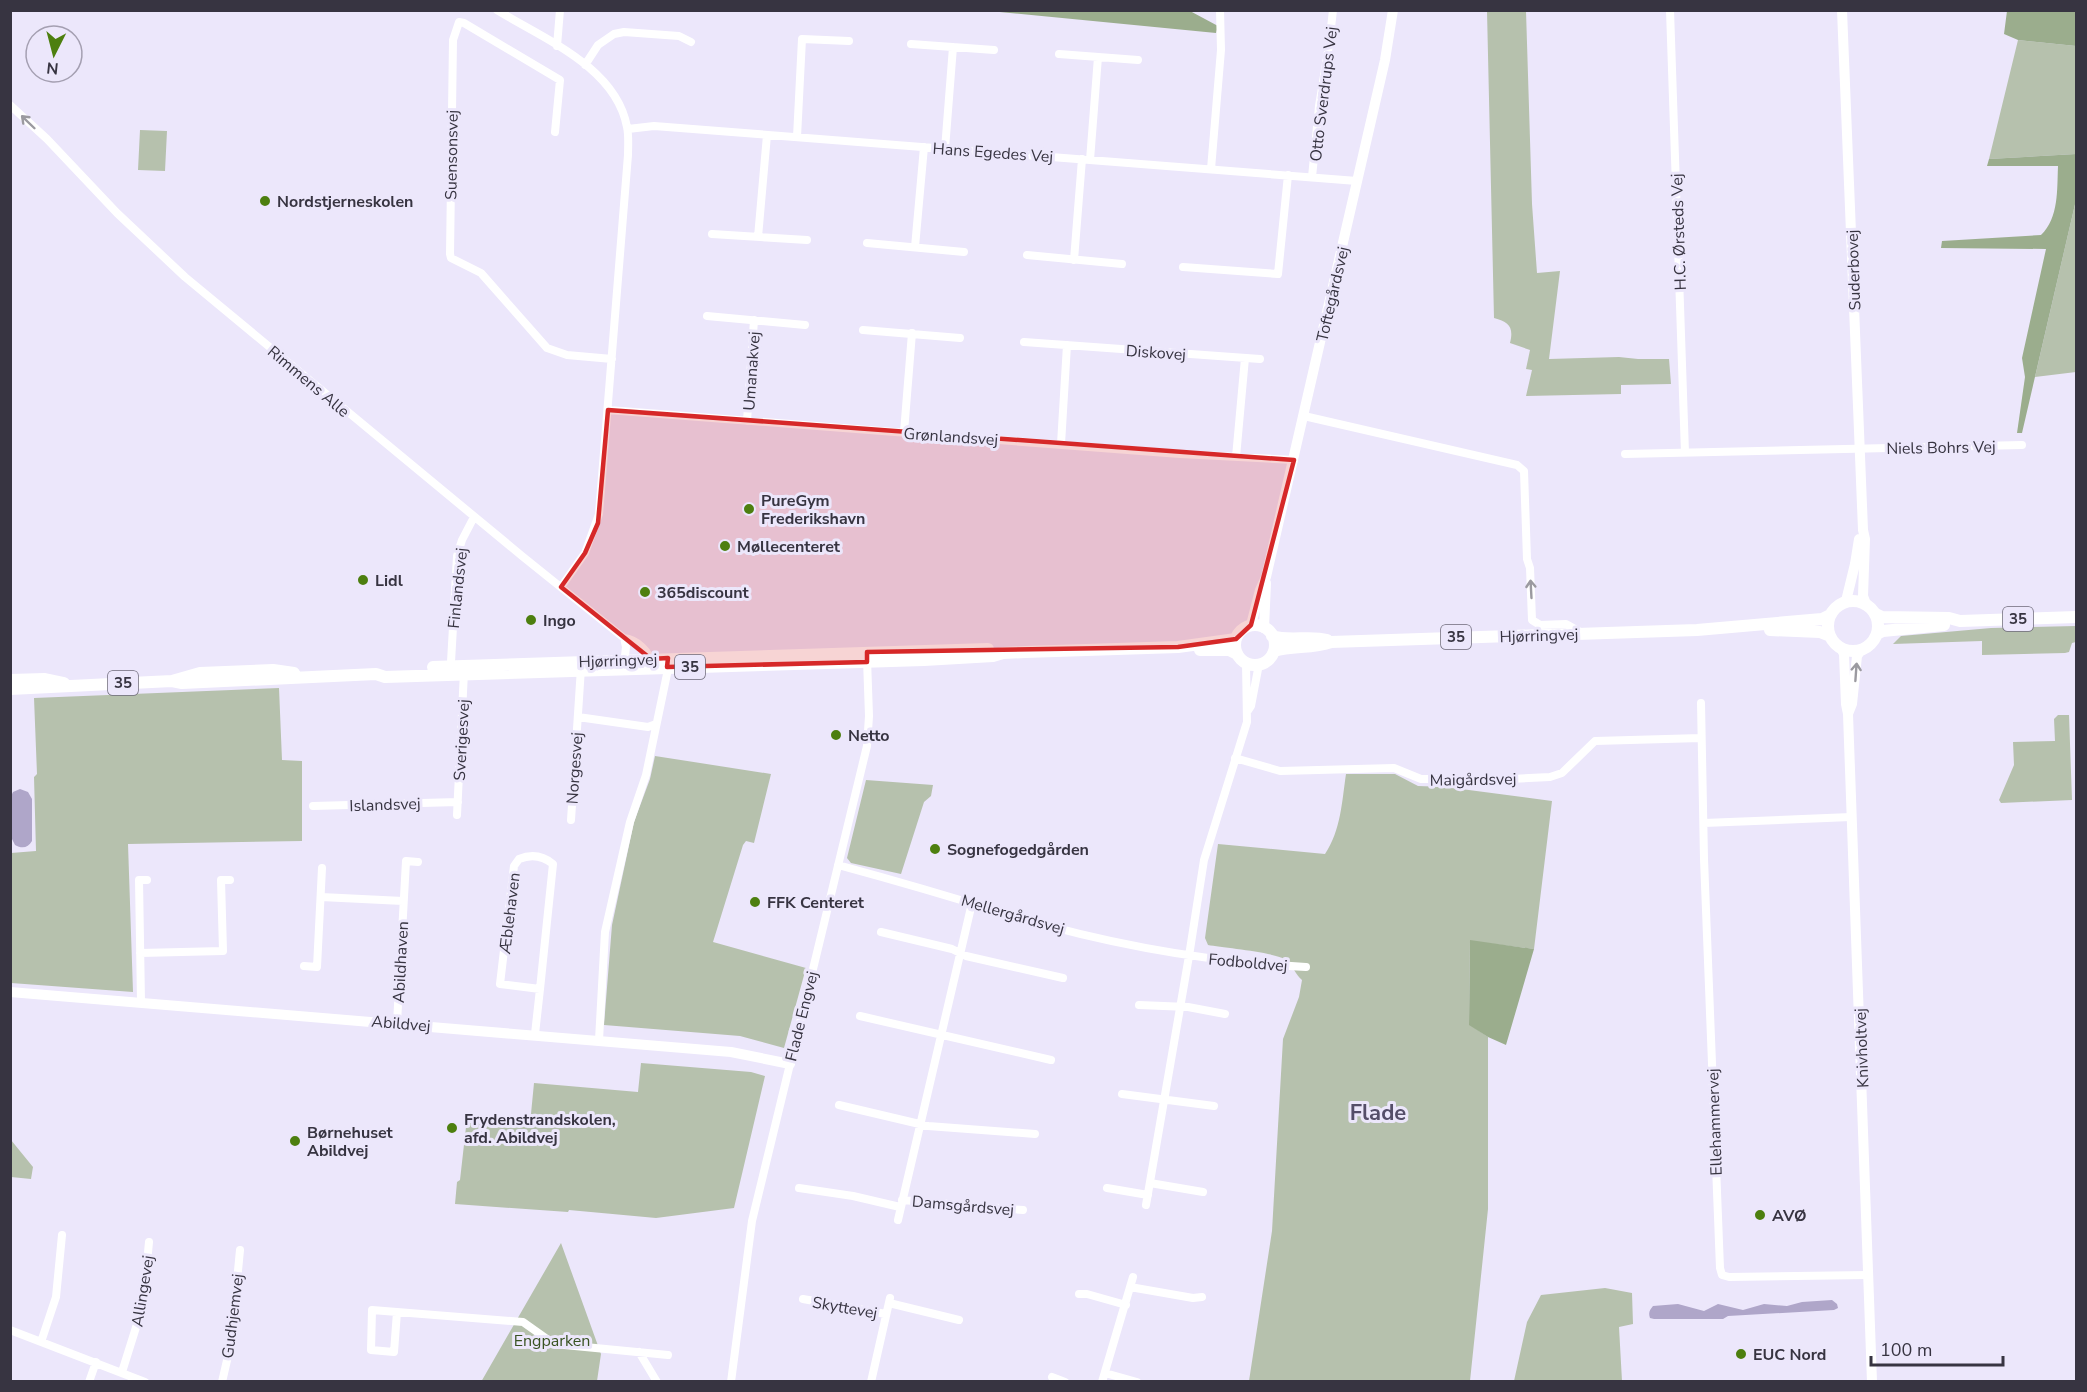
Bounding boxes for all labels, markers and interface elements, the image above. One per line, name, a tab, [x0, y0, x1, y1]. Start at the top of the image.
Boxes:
north arrow	[24, 24, 84, 84]
street label: Otto Sverdrups Vej	[1305, 25, 1343, 163]
text: N	[45, 56, 60, 79]
street label: Suensonsvej	[440, 110, 464, 200]
one-way arrow	[21, 115, 36, 130]
street label: Hans Egedes Vej	[932, 138, 1054, 168]
street label: H.C. Ørsteds Vej	[1666, 173, 1692, 291]
place label: Nordstjerneskolen	[277, 191, 413, 213]
marker: Nordstjerneskolen	[258, 194, 272, 208]
street label: Suderbovej	[1842, 229, 1866, 311]
street label: Toftegårdsvej	[1311, 245, 1355, 344]
street label: Umanakvej	[738, 331, 766, 412]
street label: Diskovej	[1125, 340, 1187, 366]
street label: Rimmens Alle	[263, 341, 354, 423]
street label: Grønlandsvej	[903, 423, 999, 451]
street label: Niels Bohrs Vej	[1886, 436, 1996, 460]
place label: PureGym Frederikshavn	[761, 490, 865, 530]
marker: PureGym Frederikshavn	[742, 502, 756, 516]
place label: Møllecenteret	[737, 536, 841, 558]
marker: Møllecenteret	[718, 539, 732, 553]
street label: Finlandsvej	[443, 547, 473, 630]
place label: Lidl	[375, 570, 403, 592]
marker: Lidl	[356, 573, 370, 587]
one-way arrow	[1525, 580, 1536, 600]
place label: 365discount	[657, 582, 750, 604]
marker: 365discount	[638, 585, 652, 599]
road number: 35	[2003, 607, 2033, 631]
place label: Ingo	[543, 610, 576, 632]
marker: Ingo	[524, 613, 538, 627]
street label: Hjørringvej	[1499, 624, 1579, 648]
road number: 35	[1441, 625, 1471, 649]
street label: Hjørringvej	[578, 649, 658, 673]
road number: 35	[675, 655, 705, 679]
one-way arrow	[1851, 662, 1862, 682]
road number: 35	[108, 671, 138, 695]
street label: Sverigesvej	[449, 699, 475, 781]
place label: Netto	[848, 725, 890, 747]
marker: Netto	[829, 728, 843, 742]
street label: Norgesvej	[562, 731, 588, 805]
street label: Maigårdsvej	[1430, 768, 1517, 792]
street label: Islandsvej	[349, 793, 421, 817]
place label: Sognefogedgården	[947, 839, 1089, 861]
marker: Sognefogedgården	[928, 842, 942, 856]
street label: Æblehaven	[494, 871, 526, 956]
street label: Mellergårdsvej	[959, 890, 1067, 940]
place label: FFK Centeret	[767, 892, 865, 914]
marker: FFK Centeret	[748, 895, 762, 909]
street label: Abildhaven	[388, 921, 414, 1004]
street label: Fodboldvej	[1207, 949, 1288, 977]
street label: Flade Engvej	[780, 969, 824, 1064]
street label: Knivholtvej	[1850, 1008, 1874, 1088]
street label: Abildvej	[371, 1010, 431, 1038]
street label: Ellehammervej	[1702, 1068, 1728, 1176]
district label: Flade	[1350, 1098, 1406, 1128]
place label: Frydenstrandskolen, afd. Abildvej	[464, 1109, 616, 1149]
marker: Frydenstrandskolen, afd. Abildvej	[445, 1121, 459, 1135]
place label: Børnehuset Abildvej	[307, 1122, 394, 1162]
marker: Børnehuset Abildvej	[288, 1134, 302, 1148]
street label: Damsgårdsvej	[911, 1191, 1015, 1221]
place label: AVØ	[1772, 1205, 1807, 1227]
marker: AVØ	[1753, 1208, 1767, 1222]
street label: Allingevej	[126, 1254, 159, 1329]
street label: Gudhjemvej	[217, 1272, 249, 1360]
street label: Skyttevej	[811, 1291, 879, 1325]
scale bar	[1871, 1329, 2003, 1367]
park label: Engparken	[514, 1330, 590, 1352]
text: 100 m	[1880, 1338, 1932, 1362]
place label: EUC Nord	[1753, 1344, 1826, 1366]
marker: EUC Nord	[1734, 1347, 1748, 1361]

